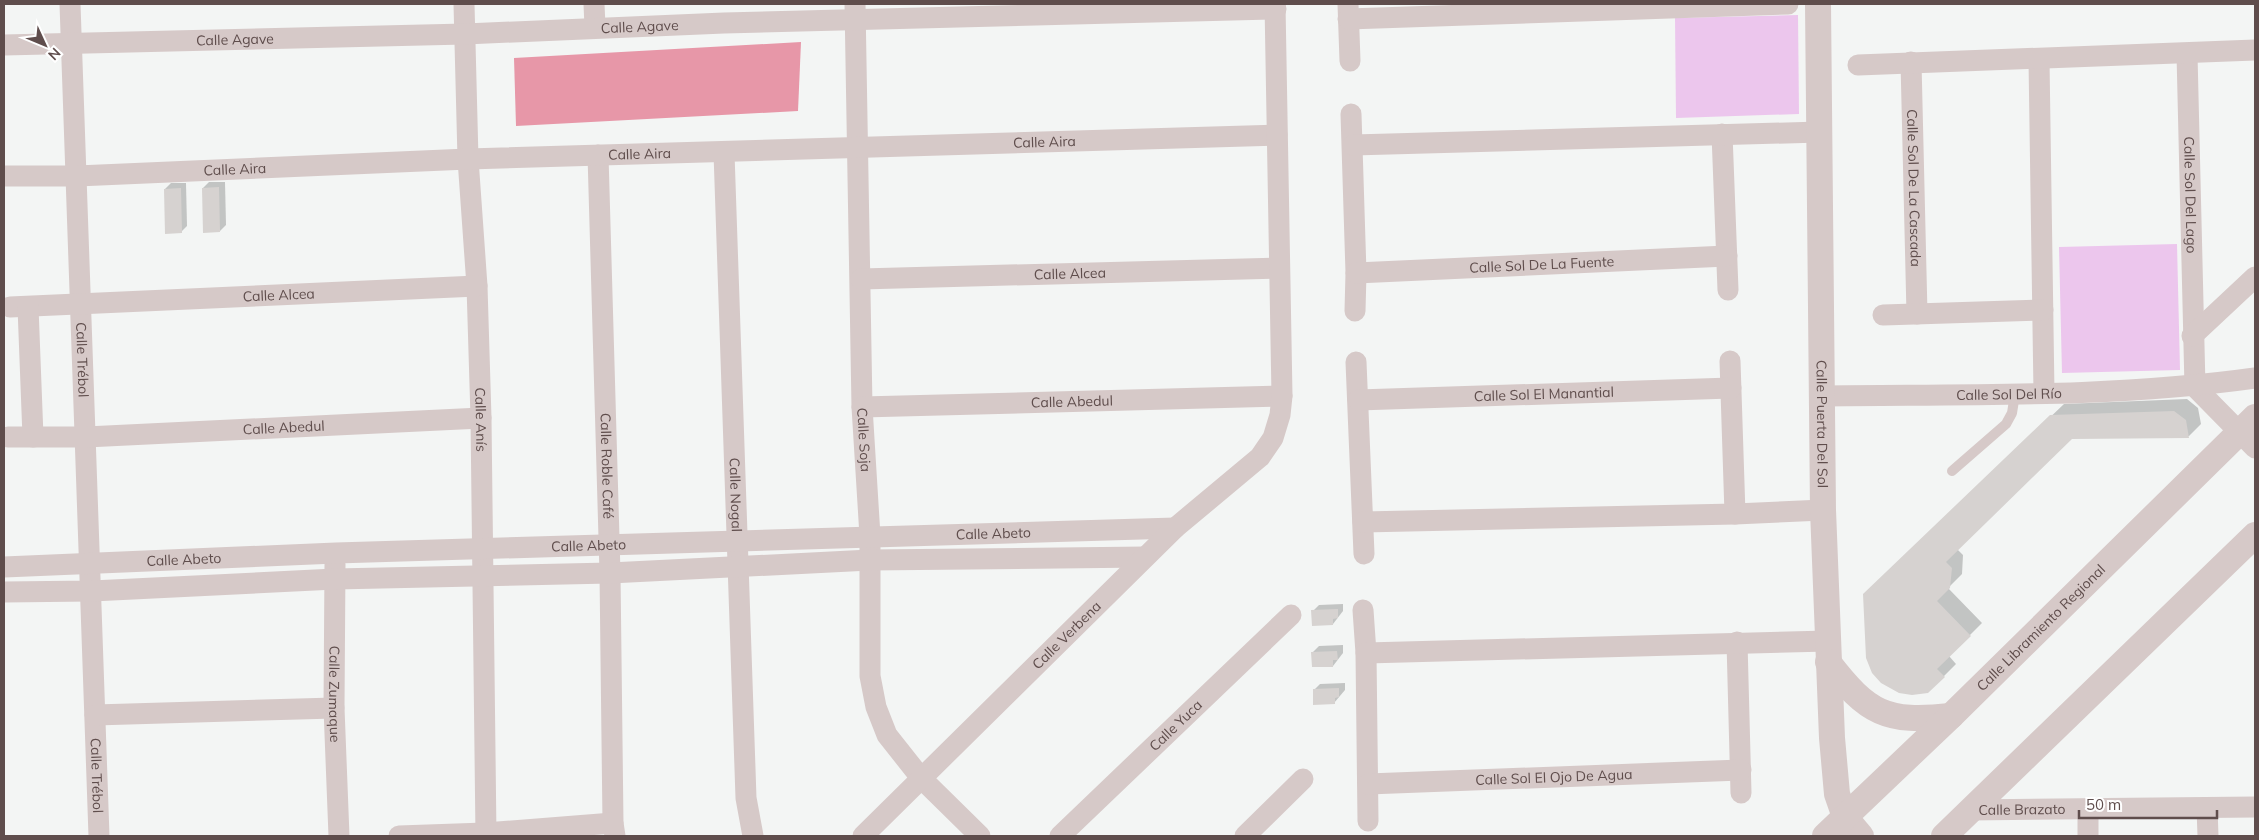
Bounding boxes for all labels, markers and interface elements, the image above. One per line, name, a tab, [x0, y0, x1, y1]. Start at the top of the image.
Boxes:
street label: Calle Agave	[600, 16, 679, 37]
north arrow	[20, 20, 70, 70]
street label: Calle Agave	[196, 30, 274, 49]
text: N	[44, 44, 64, 64]
street label: Calle Sol De La Cascada	[1903, 109, 1925, 267]
street label: Calle Aira	[1013, 132, 1076, 152]
street label: Calle Sol Del Lago	[2180, 136, 2201, 254]
street label: Calle Aira	[608, 144, 671, 164]
street label: Calle Aira	[203, 159, 267, 179]
street label: Calle Sol De La Fuente	[1469, 252, 1615, 277]
street label: Calle Alcea	[1034, 264, 1106, 283]
street label: Calle Alcea	[242, 284, 315, 306]
street label: Calle Trébol	[72, 322, 93, 398]
street label: Calle Puerta Del Sol	[1813, 360, 1832, 488]
street label: Calle Sol El Manantial	[1474, 383, 1614, 405]
street label: Calle Sol Del Río	[1956, 384, 2062, 404]
street label: Calle Anís	[471, 387, 490, 452]
street label: Calle Abedul	[1031, 391, 1113, 412]
street label: Calle Soja	[853, 407, 875, 472]
street label: Calle Roble Café	[596, 413, 617, 519]
street label: Calle Abedul	[242, 417, 325, 438]
street label: Calle Nogal	[725, 457, 746, 532]
street label: Calle Abeto	[956, 523, 1031, 544]
street label: Calle Abeto	[551, 535, 626, 556]
street label: Calle Abeto	[146, 549, 222, 570]
street label: Calle Libramiento Regional	[1973, 560, 2109, 695]
street label: Calle Verbena	[1028, 597, 1105, 673]
street label: Calle Zumaque	[325, 646, 344, 743]
street label: Calle Yuca	[1145, 696, 1206, 755]
street label: Calle Trébol	[87, 737, 107, 814]
street label: Calle Sol El Ojo De Agua	[1475, 765, 1633, 789]
scale bar	[2079, 788, 2216, 820]
text: 50 m	[2086, 795, 2121, 814]
street label: Calle Brazato	[1978, 800, 2066, 819]

